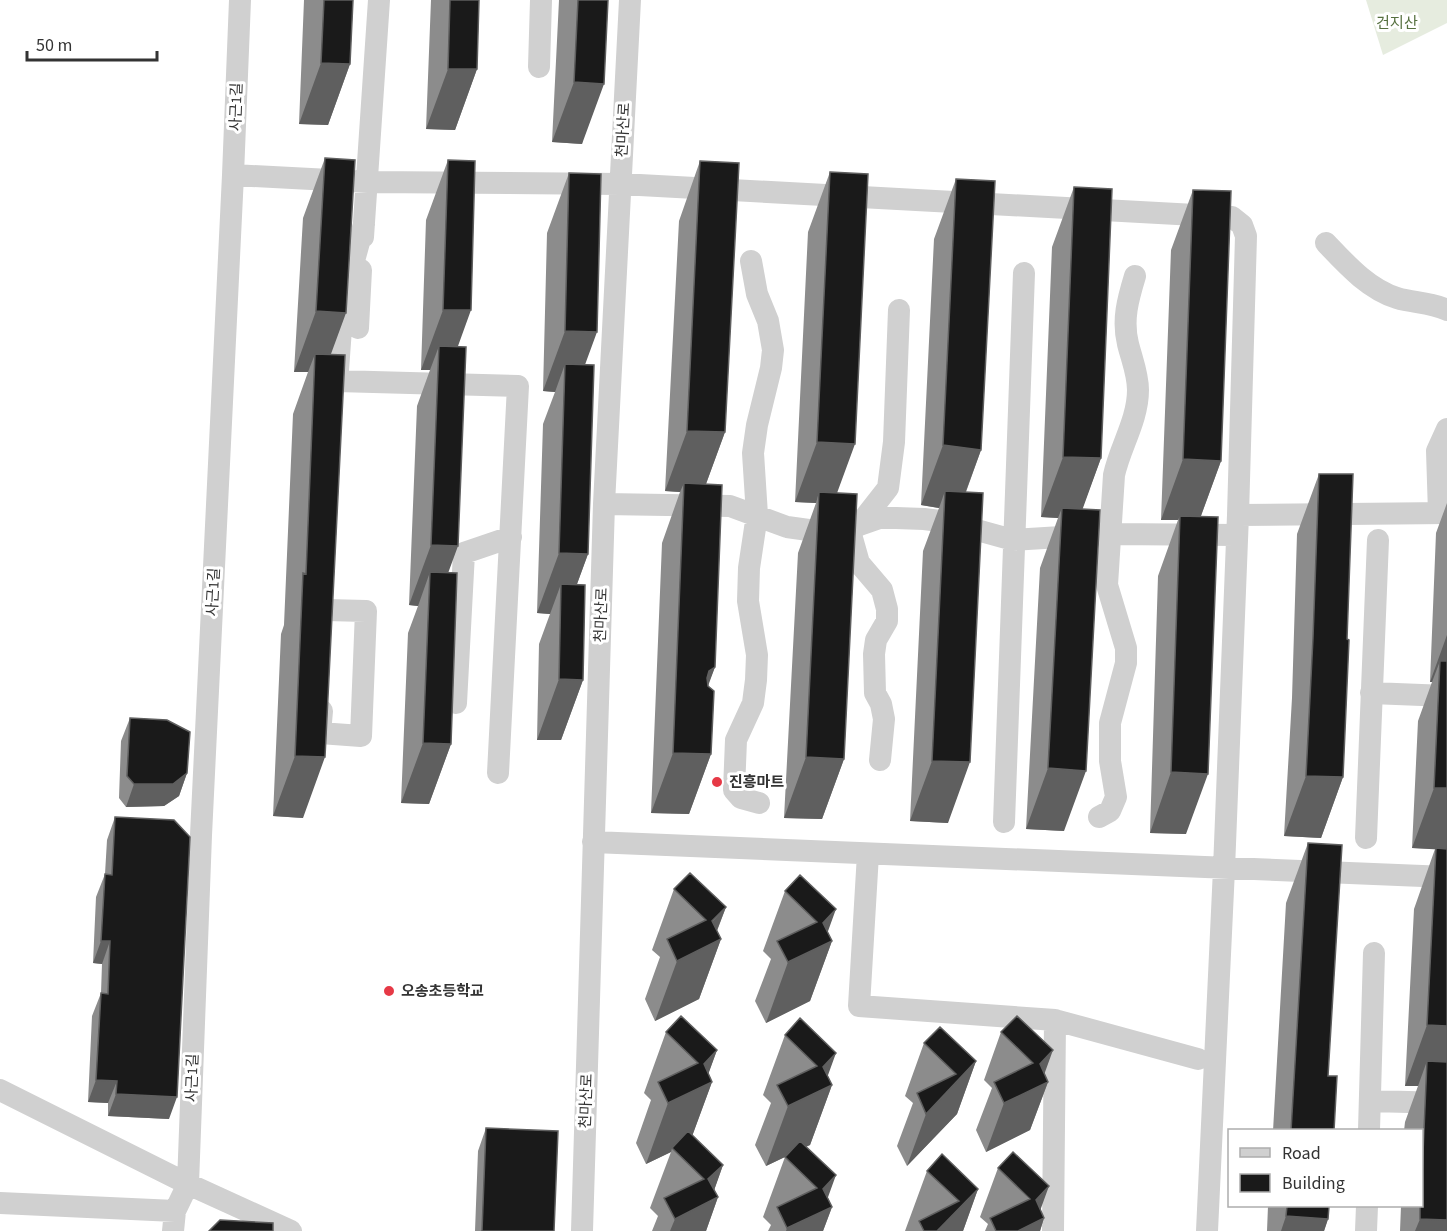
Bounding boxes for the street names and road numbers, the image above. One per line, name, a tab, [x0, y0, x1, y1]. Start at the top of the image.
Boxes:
street label: 사근1길	[225, 82, 248, 132]
street label: 천마산로	[612, 102, 635, 158]
street label: 사근1길	[202, 567, 225, 617]
street label: 천마산로	[590, 587, 613, 643]
street label: 사근1길	[181, 1053, 204, 1103]
street label: 천마산로	[575, 1073, 598, 1129]

